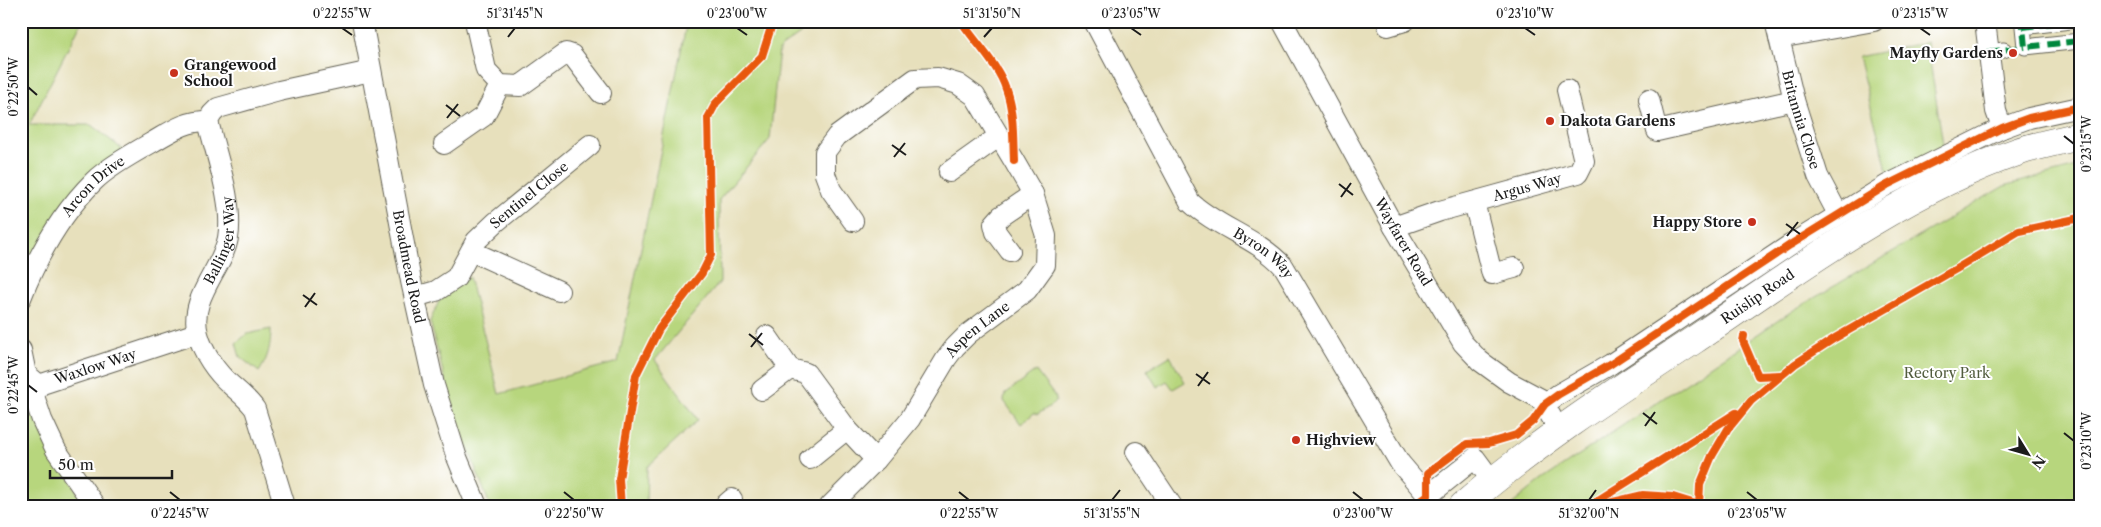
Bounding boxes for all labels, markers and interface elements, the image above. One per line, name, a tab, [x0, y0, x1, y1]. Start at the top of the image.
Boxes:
text: 0°22'55"W	[313, 6, 372, 21]
text: 51°31'45"N	[487, 6, 543, 21]
text: 0°23'00"W	[707, 6, 768, 21]
text: 51°31'50"N	[963, 6, 1021, 21]
text: 0°23'05"W	[1101, 6, 1162, 21]
text: 0°23'10"W	[1496, 6, 1555, 21]
text: 0°23'15"W	[1892, 6, 1949, 21]
place label: Mayfly Gardens	[1889, 44, 2003, 62]
marker: Mayfly Gardens	[2007, 47, 2019, 59]
text: 0°22'50"W	[6, 56, 21, 117]
place label: Grangewood School	[184, 56, 277, 90]
marker: Grangewood School	[168, 67, 180, 79]
street label: Britannia Close	[1778, 68, 1824, 172]
place label: Dakota Gardens	[1560, 112, 1675, 130]
marker: Dakota Gardens	[1544, 115, 1556, 127]
text: 0°23'15"W	[2079, 115, 2094, 172]
street label: Arcon Drive	[57, 152, 128, 221]
street label: Sentinel Close	[486, 157, 572, 232]
street label: Argus Way	[1490, 169, 1564, 205]
street label: Wayfarer Road	[1370, 194, 1436, 290]
street label: Ballinger Way	[200, 195, 238, 287]
street label: Broadmead Road	[389, 208, 429, 325]
place label: Happy Store	[1652, 213, 1742, 231]
marker: Happy Store	[1746, 216, 1758, 228]
street label: Byron Way	[1230, 224, 1298, 282]
street label: Ruislip Road	[1717, 265, 1798, 328]
street label: Aspen Lane	[941, 297, 1013, 362]
street label: Waxlow Way	[51, 345, 139, 389]
text: 0°22'45"W	[6, 355, 21, 414]
park label: Rectory Park	[1904, 364, 1991, 382]
text: 0°23'10"W	[2079, 411, 2094, 470]
north arrow	[2004, 430, 2054, 480]
place label: Highview	[1306, 431, 1377, 449]
marker: Highview	[1290, 434, 1302, 446]
scale bar	[50, 447, 172, 479]
text: N	[2028, 452, 2049, 472]
text: 50 m	[58, 455, 94, 474]
text: 0°22'45"W	[151, 506, 210, 521]
text: 0°22'50"W	[544, 506, 605, 521]
text: 0°22'55"W	[940, 506, 999, 521]
text: 51°31'55"N	[1084, 506, 1141, 521]
text: 0°23'00"W	[1333, 506, 1394, 521]
text: 51°32'00"N	[1558, 506, 1620, 521]
text: 0°23'05"W	[1727, 506, 1788, 521]

